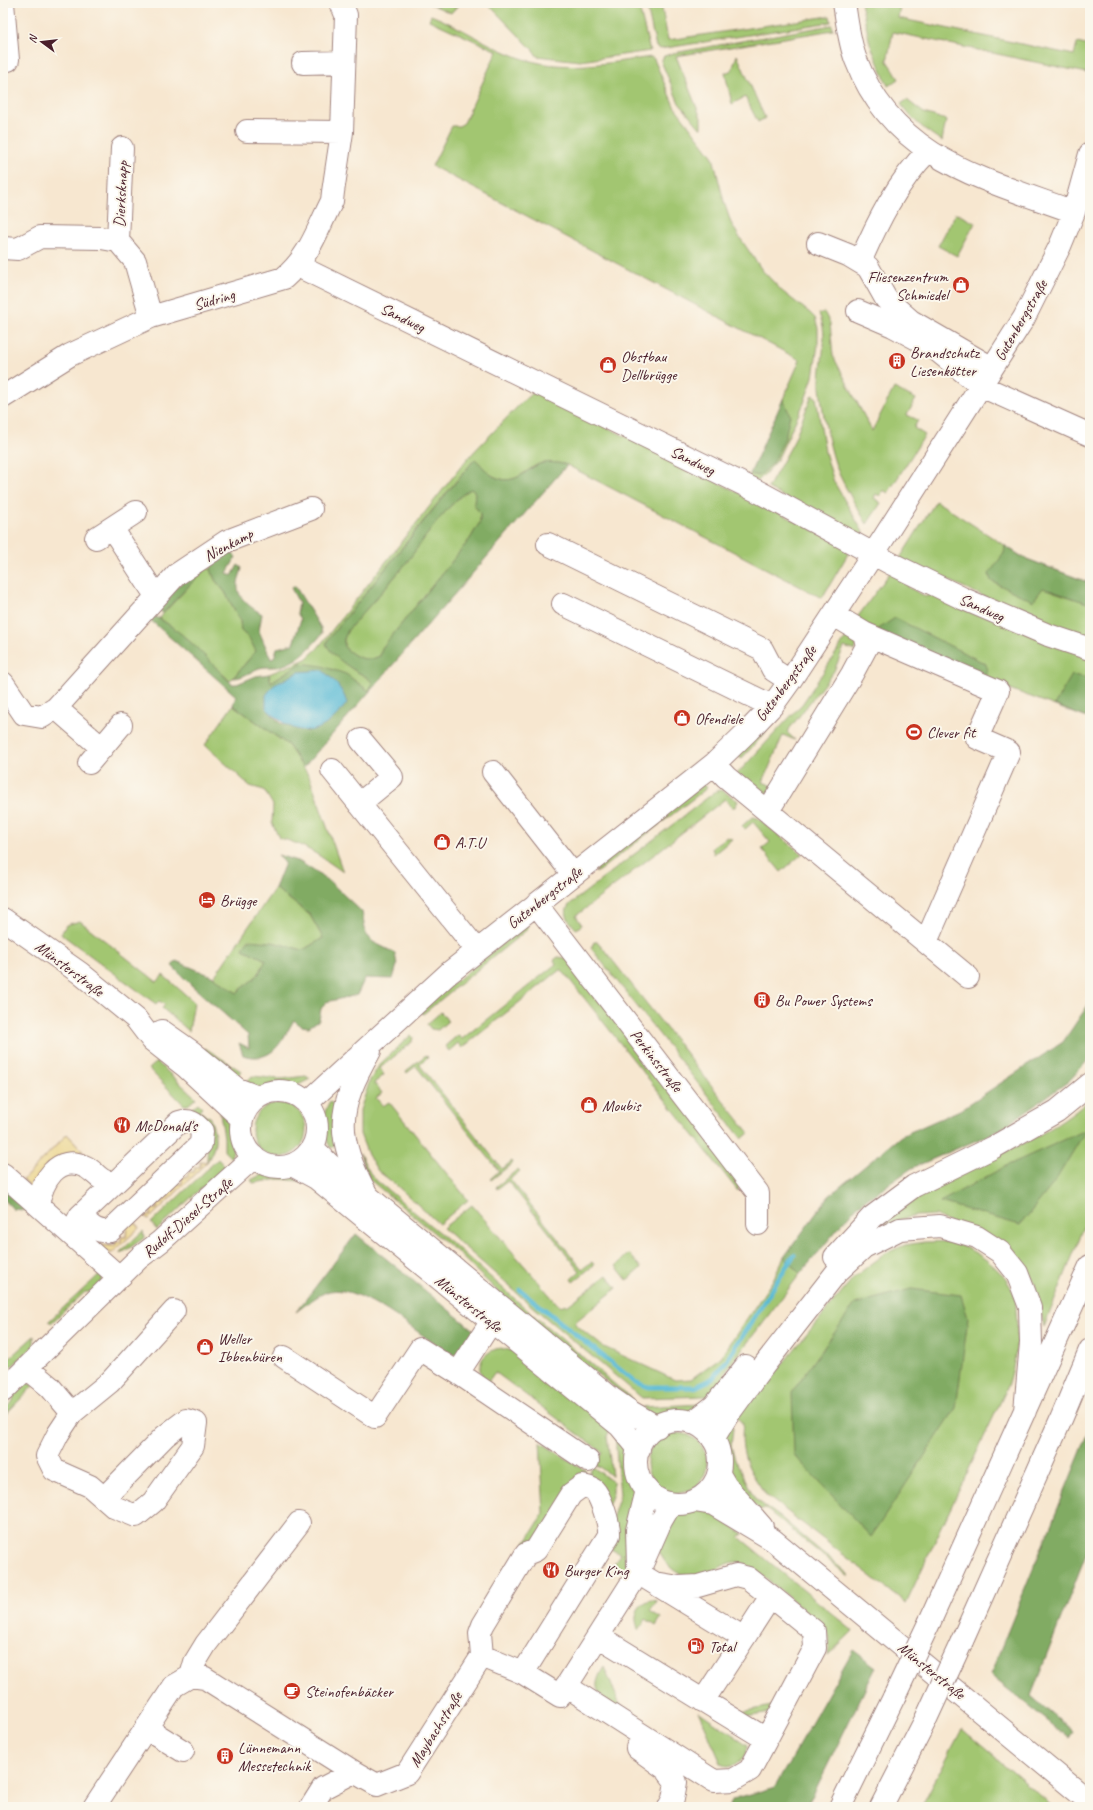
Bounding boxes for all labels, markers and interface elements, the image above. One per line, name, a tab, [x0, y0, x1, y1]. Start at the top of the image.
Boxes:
north arrow	[22, 22, 62, 62]
text: N	[25, 32, 41, 45]
street label: Dierksknapp	[109, 159, 133, 228]
place label: Fliesenzentrum Schmiedel	[867, 267, 951, 305]
shop icon: Fliesenzentrum Schmiedel	[951, 275, 971, 295]
street label: Gutenbergstraße	[990, 275, 1053, 365]
street label: Südring	[192, 284, 238, 315]
street label: Sandweg	[377, 299, 429, 338]
place label: Brandschutz Liesenkötter	[910, 343, 981, 381]
place label: Obstbau Dellbrügge	[621, 347, 678, 385]
building icon: Brandschutz Liesenkötter	[887, 351, 907, 371]
shop icon: Obstbau Dellbrügge	[598, 355, 618, 375]
street label: Sandweg	[667, 442, 719, 481]
street label: Nienkamp	[201, 523, 257, 566]
street label: Sandweg	[956, 589, 1008, 627]
street label: Gutenbergstraße	[751, 640, 822, 726]
shop icon: Ofendiele	[672, 708, 692, 728]
place label: Ofendiele	[695, 709, 744, 729]
sports icon: Clever fit	[904, 722, 924, 742]
place label: Clever fit	[927, 723, 977, 743]
shop icon: A.T.U	[432, 832, 452, 852]
place label: A.T.U	[455, 833, 488, 853]
street label: Gutenbergstraße	[503, 861, 588, 933]
hotel icon: Brügge	[197, 890, 217, 910]
place label: Brügge	[220, 891, 258, 911]
street label: Münsterstraße	[31, 936, 109, 1002]
building icon: Bu Power Systems	[752, 990, 772, 1010]
place label: Bu Power Systems	[775, 991, 873, 1011]
street label: Perkinsstraße	[625, 1025, 688, 1097]
shop icon: Moubis	[579, 1095, 599, 1115]
place label: Moubis	[602, 1096, 642, 1116]
restaurant icon: McDonald's	[112, 1115, 132, 1135]
place label: McDonald's	[135, 1116, 199, 1136]
street label: Rudolf-Diesel-Straße	[139, 1172, 238, 1262]
street label: Münsterstraße	[431, 1271, 507, 1338]
place label: Weller Ibbenbüren	[218, 1329, 283, 1367]
shop icon: Weller Ibbenbüren	[195, 1337, 215, 1357]
restaurant icon: Burger King	[541, 1560, 561, 1580]
place label: Burger King	[564, 1561, 630, 1581]
fuel station icon: Total	[686, 1636, 706, 1656]
place label: Total	[709, 1637, 738, 1657]
street label: Münsterstraße	[894, 1638, 970, 1705]
cafe icon: Steinofenbäcker	[282, 1681, 302, 1701]
place label: Steinofenbäcker	[305, 1682, 394, 1702]
street label: Maybachstraße	[405, 1687, 468, 1771]
place label: Lünnemann Messetechnik	[238, 1738, 311, 1776]
building icon: Lünnemann Messetechnik	[215, 1746, 235, 1766]

